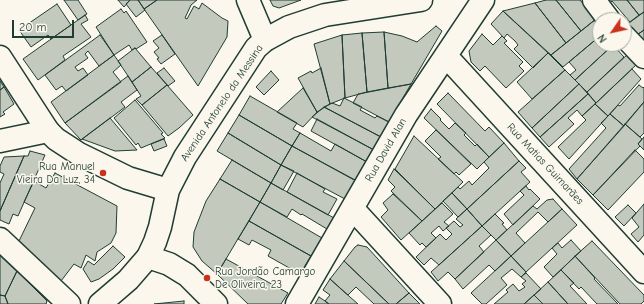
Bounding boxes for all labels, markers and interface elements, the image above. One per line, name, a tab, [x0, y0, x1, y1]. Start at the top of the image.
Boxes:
scale bar	[14, 12, 76, 38]
north arrow	[592, 12, 632, 52]
text: 20 m	[19, 20, 47, 34]
text: N	[595, 32, 610, 45]
street label: Avenida Antonelo da Messina	[178, 42, 266, 164]
street label: Rua David Alan	[362, 116, 410, 184]
street label: Rua Matias Guimarães	[504, 121, 586, 207]
place label: Rua Manuel Vieira Da Luz, 34	[17, 160, 95, 186]
marker: Rua Manuel Vieira Da Luz, 34	[98, 168, 108, 178]
place label: Rua Jordão Camargo De Oliveira, 23	[215, 265, 315, 291]
marker: Rua Jordão Camargo De Oliveira, 23	[202, 273, 212, 283]

